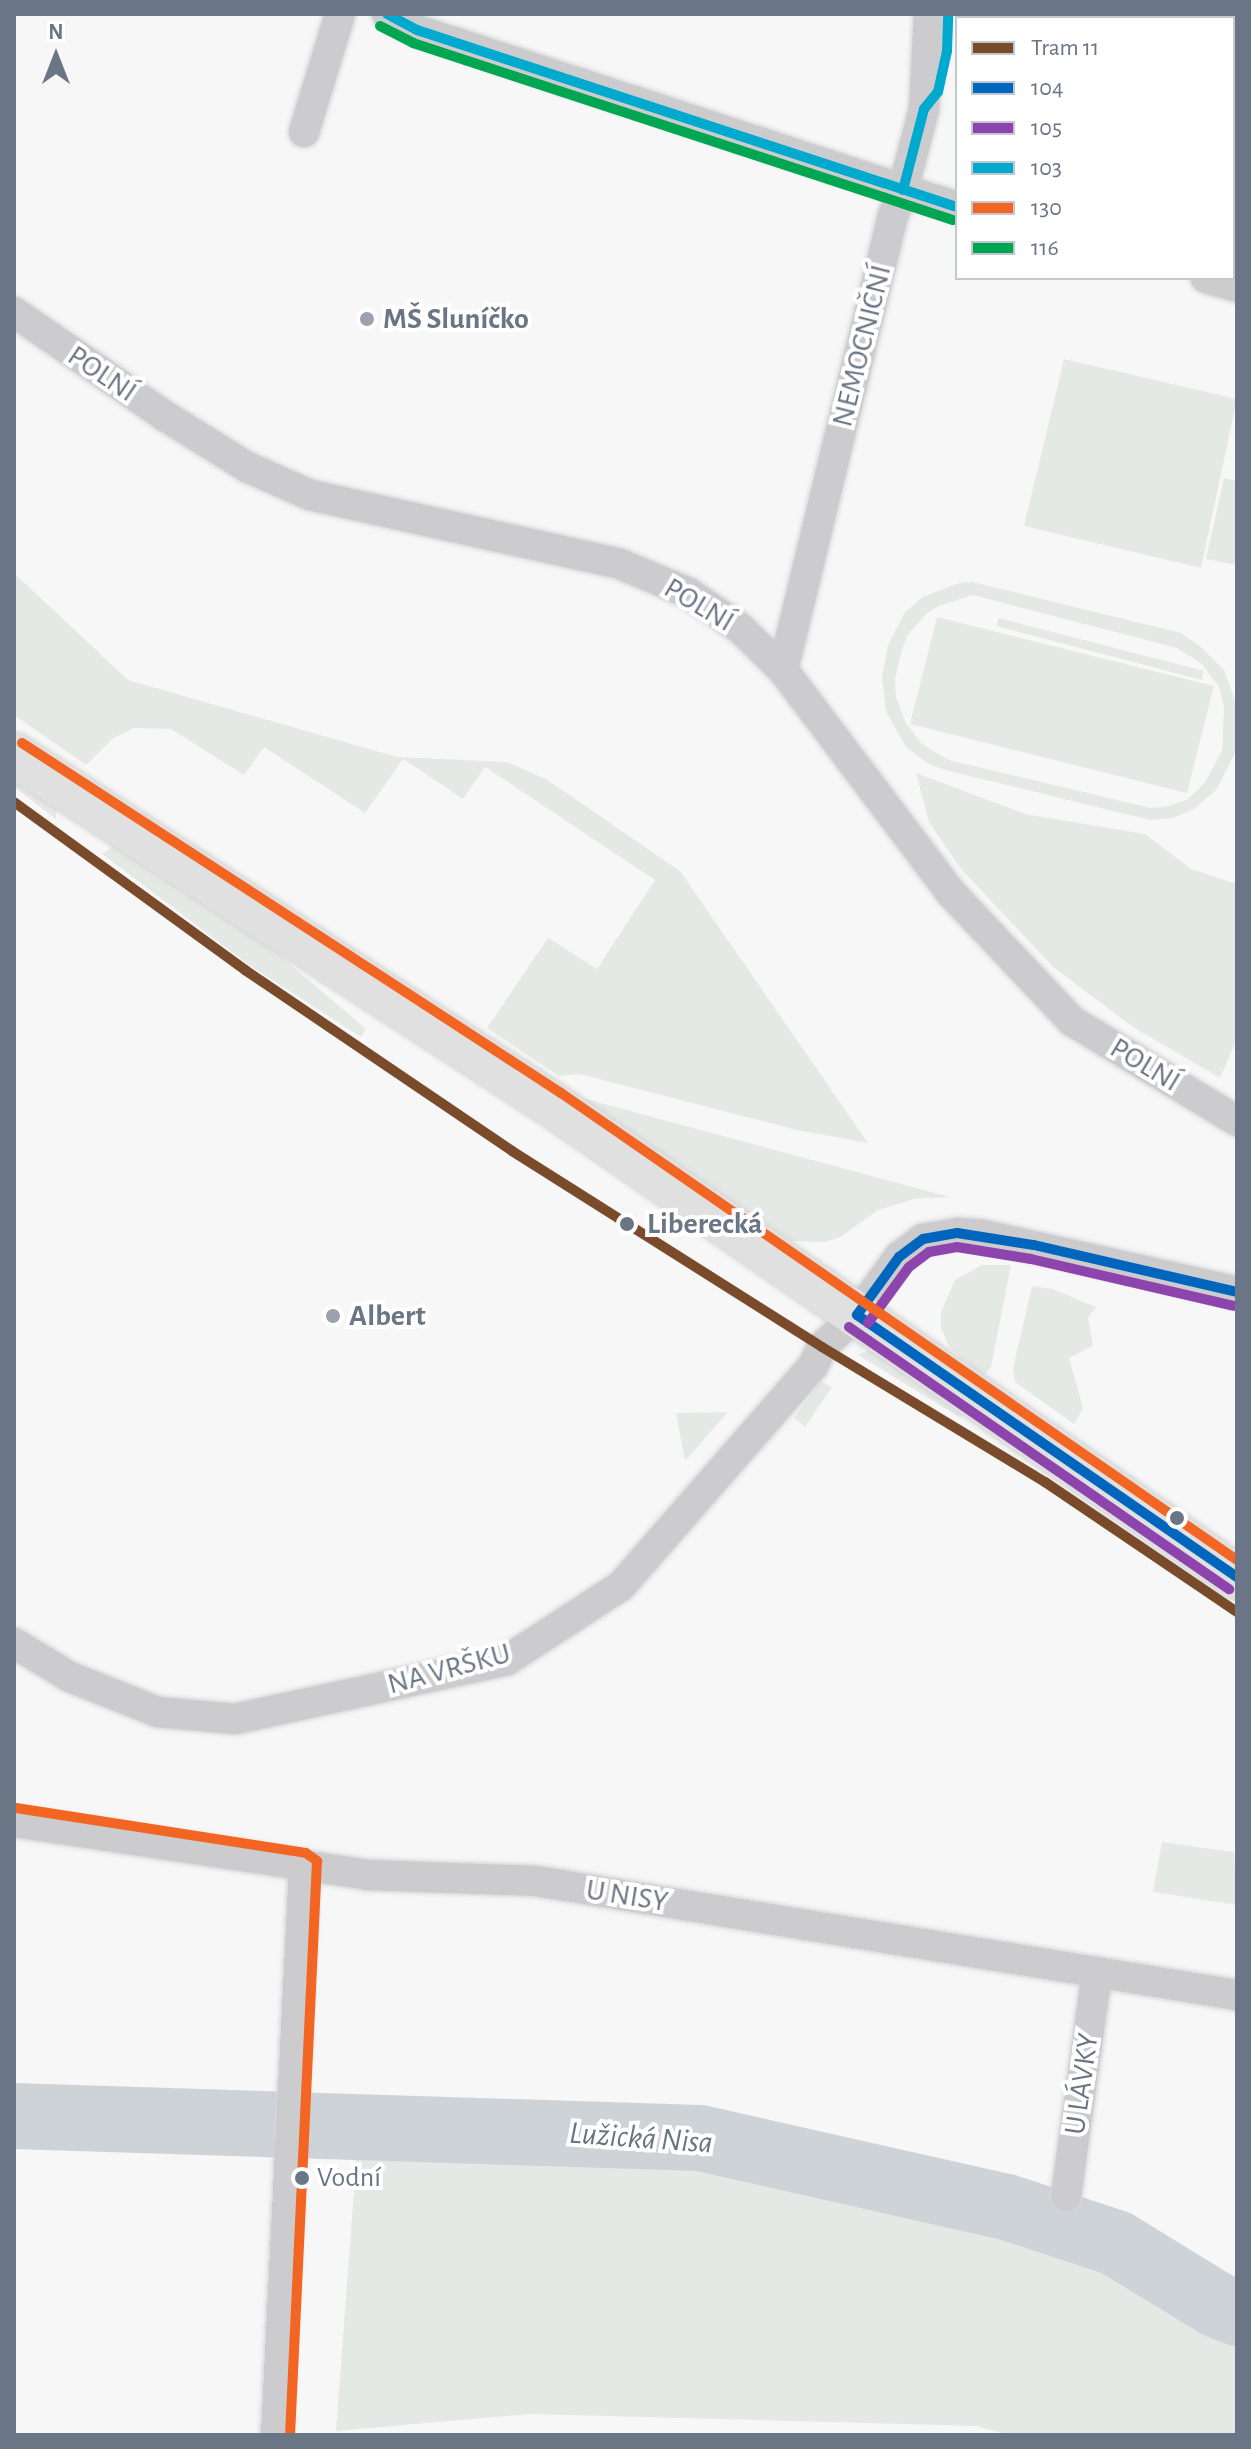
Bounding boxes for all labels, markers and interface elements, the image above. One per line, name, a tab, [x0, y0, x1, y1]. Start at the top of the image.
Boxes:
north arrow	[16, 16, 96, 96]
legend	[955, 16, 1235, 280]
text: N	[48, 21, 64, 43]
text: Tram 11	[1031, 36, 1099, 60]
text: 104	[1031, 76, 1063, 100]
text: 105	[1031, 116, 1062, 140]
text: 103	[1031, 156, 1062, 180]
text: 130	[1031, 196, 1062, 220]
text: 116	[1031, 236, 1059, 260]
street label: NEMOCNIČNÍ	[825, 261, 899, 431]
place label: MŠ Sluníčko	[383, 301, 529, 337]
marker: MŠ Sluníčko	[358, 310, 376, 328]
street label: POLNÍ	[61, 338, 143, 410]
street label: POLNÍ	[657, 570, 741, 640]
street label: POLNÍ	[1103, 1030, 1187, 1100]
place label: Liberecká	[647, 1206, 762, 1242]
marker: Liberecká	[614, 1211, 640, 1237]
place label: Albert	[349, 1298, 426, 1334]
marker: Albert	[324, 1307, 342, 1325]
unlabelled marker	[1169, 1510, 1185, 1526]
street label: NA VRŠKU	[384, 1635, 514, 1703]
street label: U NISY	[584, 1872, 670, 1920]
street label: U LÁVKY	[1057, 2031, 1107, 2137]
water label: Lužická Nisa	[568, 2114, 714, 2162]
place label: Vodní	[317, 2161, 381, 2195]
marker: Vodní	[294, 2170, 310, 2186]

